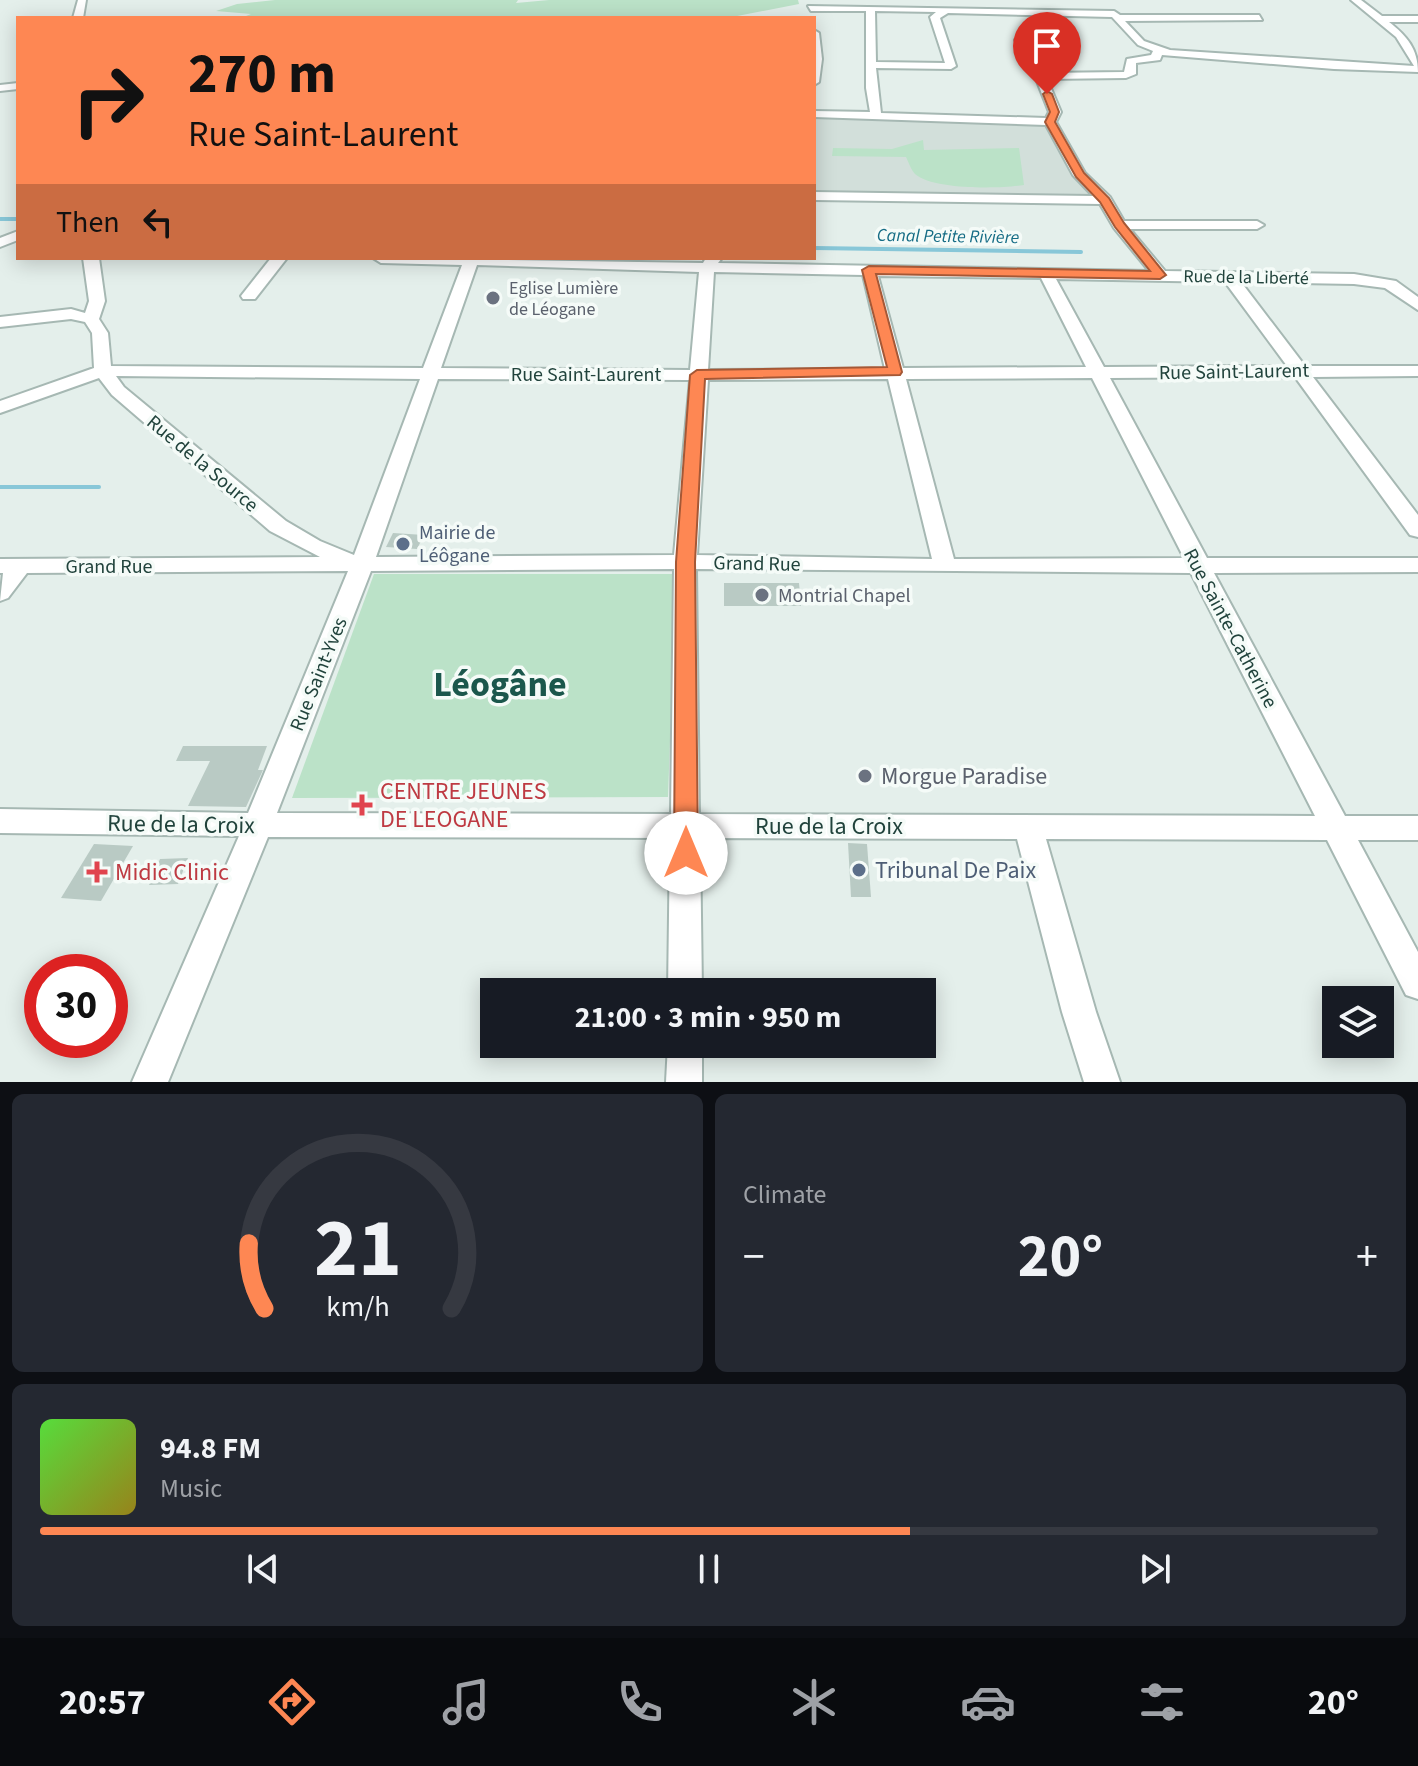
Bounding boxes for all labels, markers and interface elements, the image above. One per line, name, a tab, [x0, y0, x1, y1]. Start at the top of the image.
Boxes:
pin	[1013, 12, 1081, 94]
icon: arrive	[1025, 24, 1069, 68]
text: 270 m	[188, 35, 336, 114]
icon: right	[56, 48, 160, 152]
text: Rue Saint-Laurent	[188, 109, 459, 160]
icon: left	[136, 200, 180, 244]
text: Then	[56, 201, 120, 244]
water label: Canal Petite Rivière	[877, 223, 1020, 250]
street label: Rue de la Liberté	[1183, 264, 1309, 291]
place label: Eglise Lumière de Léogane	[509, 276, 618, 322]
marker: Eglise Lumière de Léogane	[484, 289, 502, 307]
street label: Rue Saint-Laurent	[1159, 357, 1310, 387]
street label: Rue Saint-Laurent	[511, 361, 661, 389]
street label: Rue de la Source	[140, 409, 264, 519]
place label: Mairie de Léôgane	[419, 519, 495, 570]
marker: Mairie de Léôgane	[394, 535, 412, 553]
street label: Rue Sainte-Catherine	[1176, 544, 1284, 713]
street label: Grand Rue	[713, 549, 801, 579]
street label: Grand Rue	[65, 553, 153, 581]
place label: Montrial Chapel	[778, 582, 911, 610]
marker: Montrial Chapel	[753, 586, 771, 604]
street label: Rue Saint-Yves	[283, 613, 355, 736]
district label: Léogâne	[433, 659, 567, 710]
place label: Morgue Paradise	[881, 759, 1047, 794]
marker: Morgue Paradise	[856, 767, 874, 785]
place label: CENTRE JEUNES DE LEOGANE	[380, 774, 546, 837]
marker: CENTRE JEUNES DE LEOGANE	[351, 794, 373, 816]
street label: Rue de la Croix	[107, 806, 256, 843]
street label: Rue de la Croix	[755, 809, 903, 844]
position arrow	[644, 811, 728, 895]
place label: Tribunal De Paix	[875, 853, 1036, 888]
place label: Midic Clinic	[115, 855, 229, 890]
marker: Midic Clinic	[86, 861, 108, 883]
marker: Tribunal De Paix	[850, 861, 868, 879]
speed limit sign: 30	[24, 954, 128, 1058]
map controls	[1322, 986, 1394, 1058]
button: layers	[1322, 986, 1394, 1058]
text: 21:00 · 3 min · 950 m	[575, 996, 841, 1039]
text: Climate	[743, 1176, 827, 1213]
text: 21	[314, 1190, 401, 1308]
text: 20°	[1018, 1215, 1103, 1300]
text: −	[743, 1226, 765, 1289]
text: +	[1356, 1226, 1378, 1289]
text: km/h	[326, 1287, 389, 1327]
text: 94.8 FM	[160, 1427, 261, 1470]
text: Music	[160, 1470, 222, 1507]
icon: previous	[241, 1547, 285, 1591]
icon: pause	[687, 1547, 731, 1591]
icon: next	[1133, 1547, 1177, 1591]
icon: directions	[264, 1674, 320, 1730]
icon: music	[438, 1674, 494, 1730]
icon: phone	[612, 1674, 668, 1730]
icon: climate	[786, 1674, 842, 1730]
icon: car	[960, 1674, 1016, 1730]
icon: filters	[1134, 1674, 1190, 1730]
text: 20:57	[59, 1677, 146, 1728]
text: 20°	[1308, 1677, 1359, 1728]

